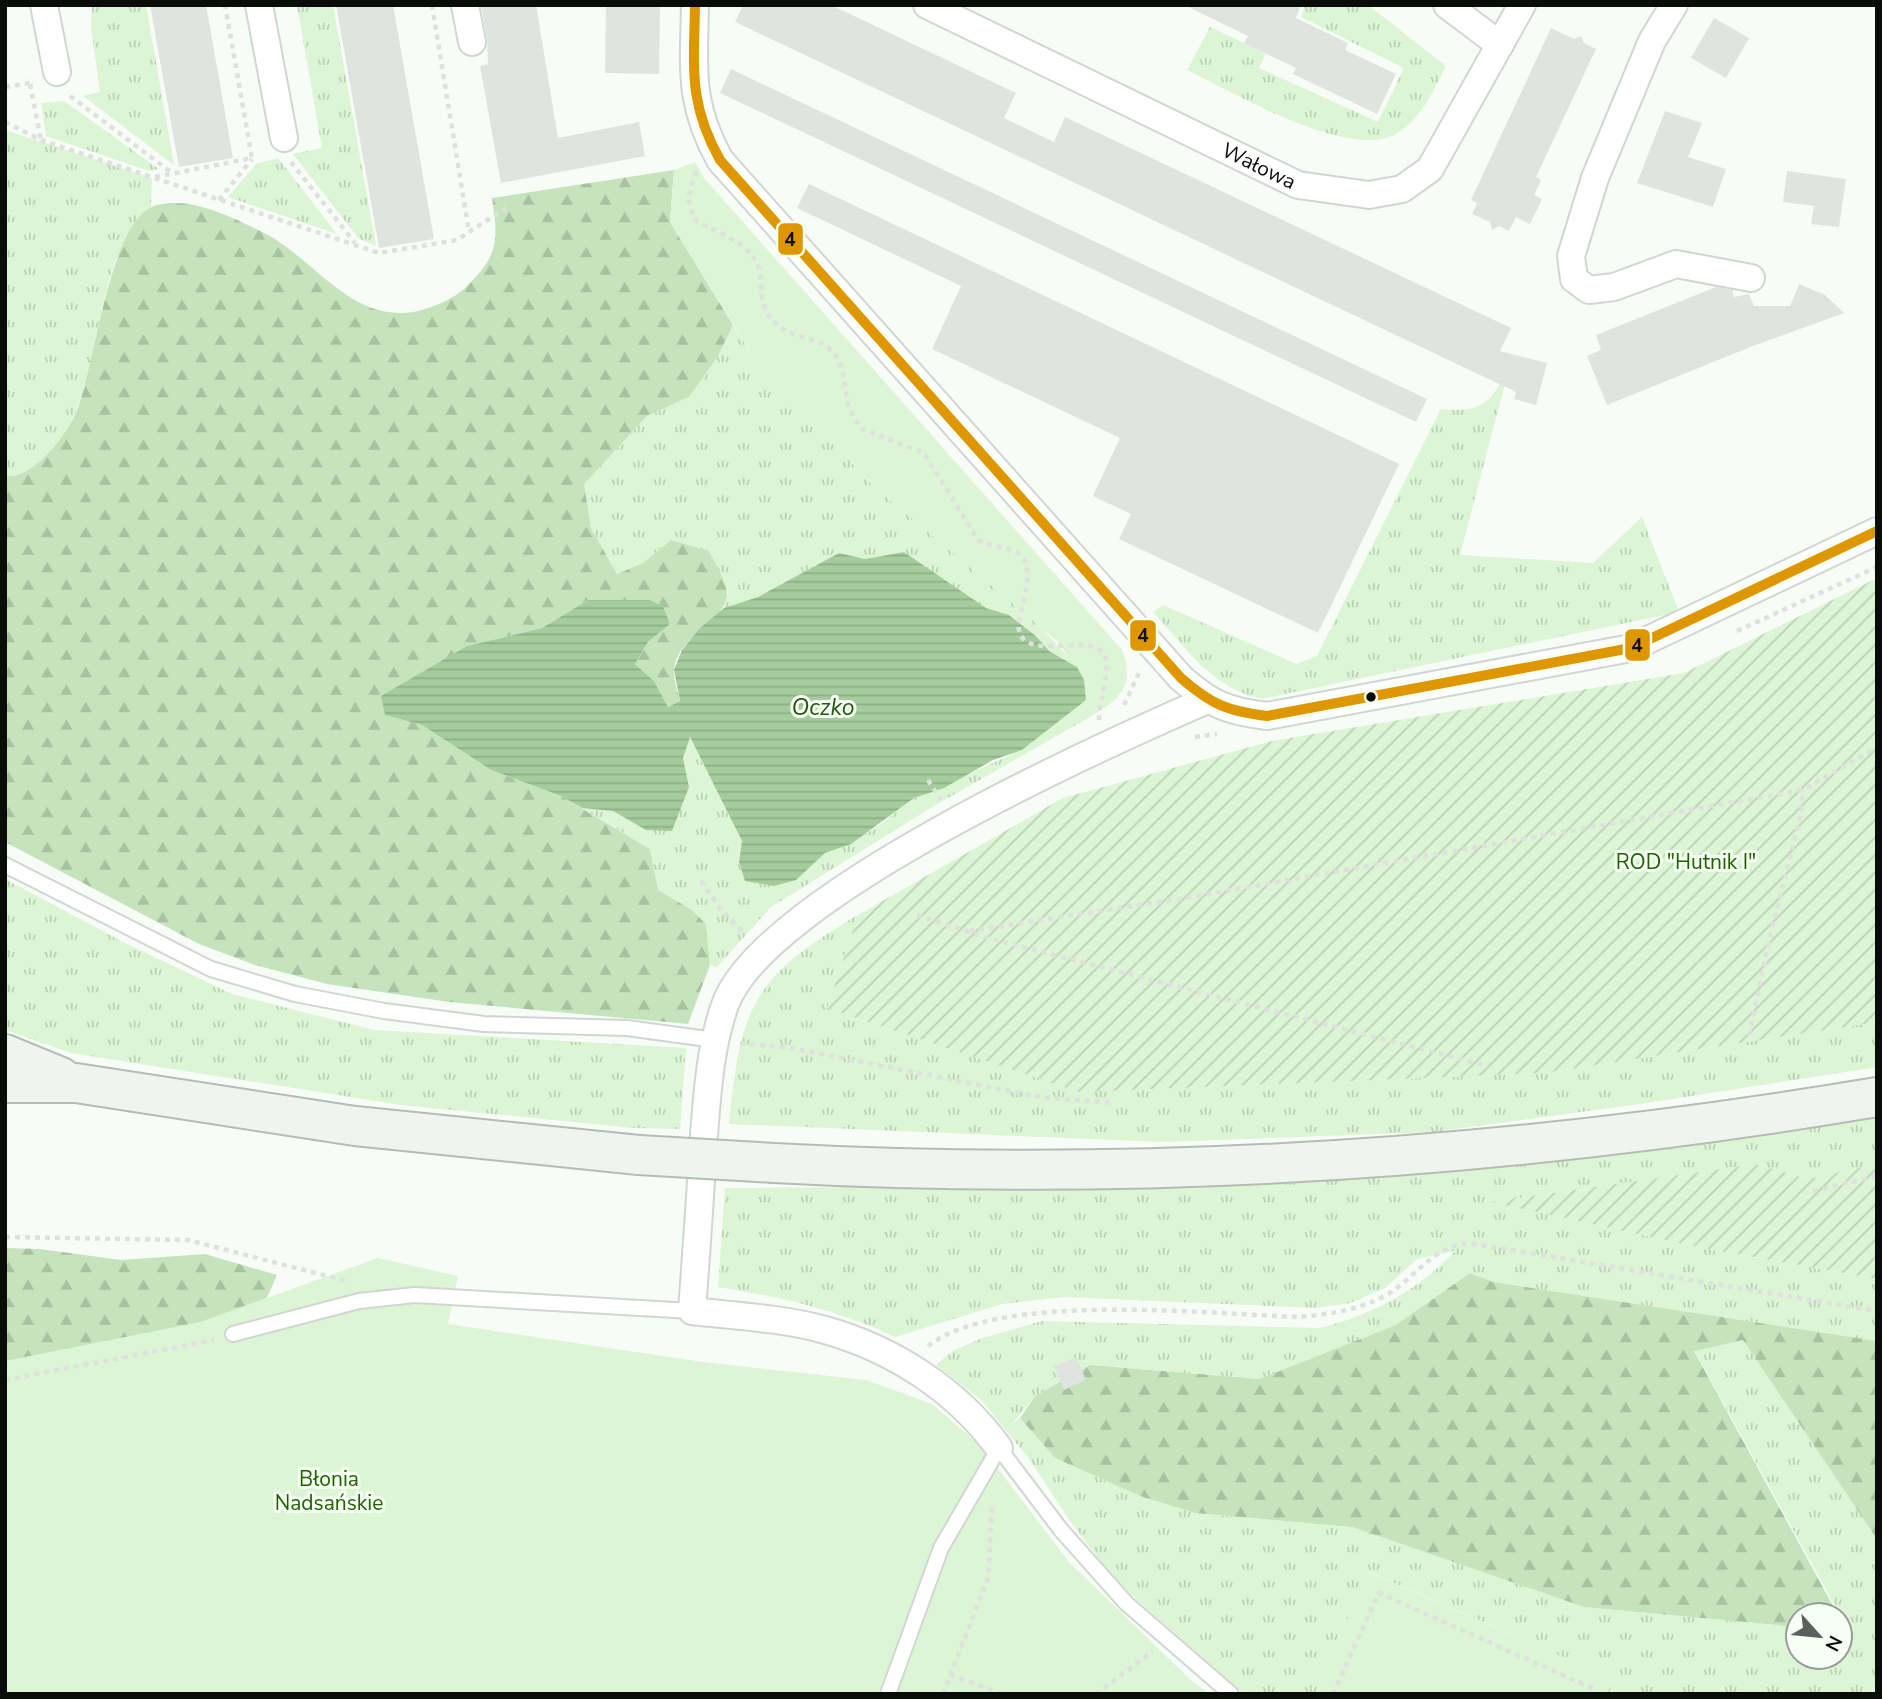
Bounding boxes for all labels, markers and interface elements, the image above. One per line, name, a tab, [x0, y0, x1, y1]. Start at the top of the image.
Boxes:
street label: Wałowa	[1217, 136, 1301, 196]
line badge: 4	[777, 222, 804, 256]
text: 4	[784, 227, 796, 253]
line badge: 4	[1129, 619, 1157, 652]
text: 4	[1137, 623, 1149, 649]
line badge: 4	[1624, 628, 1651, 662]
text: 4	[1631, 633, 1643, 659]
unlabelled marker	[1364, 690, 1378, 704]
water label: Oczko	[792, 692, 854, 723]
park label: ROD "Hutnik I"	[1616, 848, 1756, 876]
park label: Błonia Nadsańskie	[275, 1465, 383, 1517]
north arrow	[1784, 1601, 1854, 1671]
text: N	[1818, 1631, 1848, 1656]

